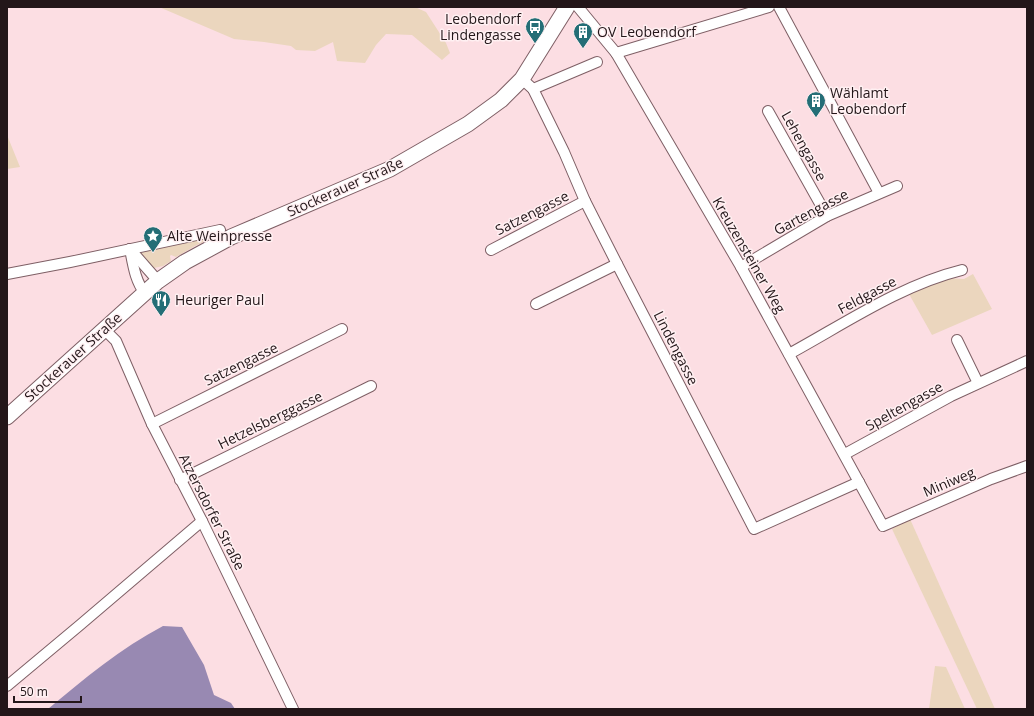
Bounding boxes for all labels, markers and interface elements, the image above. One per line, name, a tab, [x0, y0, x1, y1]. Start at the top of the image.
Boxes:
place label: Leobendorf Lindengasse	[440, 9, 522, 44]
bus stop icon: Leobendorf Lindengasse	[524, 16, 546, 44]
building icon: OV Leobendorf	[572, 21, 594, 49]
place label: OV Leobendorf	[597, 22, 697, 41]
place label: Wählamt Leobendorf	[830, 83, 907, 118]
building icon: Wählamt Leobendorf	[805, 90, 827, 118]
street label: Lehengasse	[778, 108, 831, 184]
street label: Stockerauer Straße	[284, 152, 406, 221]
street label: Gartengasse	[770, 184, 851, 239]
street label: Satzengasse	[492, 186, 572, 239]
street label: Kreuzensteiner Weg	[708, 193, 791, 317]
place icon: Alte Weinpresse	[142, 225, 164, 253]
place label: Alte Weinpresse	[167, 226, 272, 245]
street label: Feldgasse	[834, 271, 899, 318]
restaurant icon: Heuriger Paul	[150, 289, 172, 317]
place label: Heuriger Paul	[175, 290, 264, 309]
street label: Lindengasse	[650, 307, 703, 388]
street label: Stockerauer Straße	[20, 308, 126, 406]
street label: Satzengasse	[201, 337, 281, 390]
street label: Speltengasse	[862, 376, 946, 435]
street label: Hetzelsberggasse	[214, 386, 325, 453]
street label: Atzersdorfer Straße	[175, 450, 250, 573]
street label: Miniweg	[920, 462, 978, 501]
scale bar	[14, 678, 81, 704]
text: 50 m	[20, 683, 48, 700]

